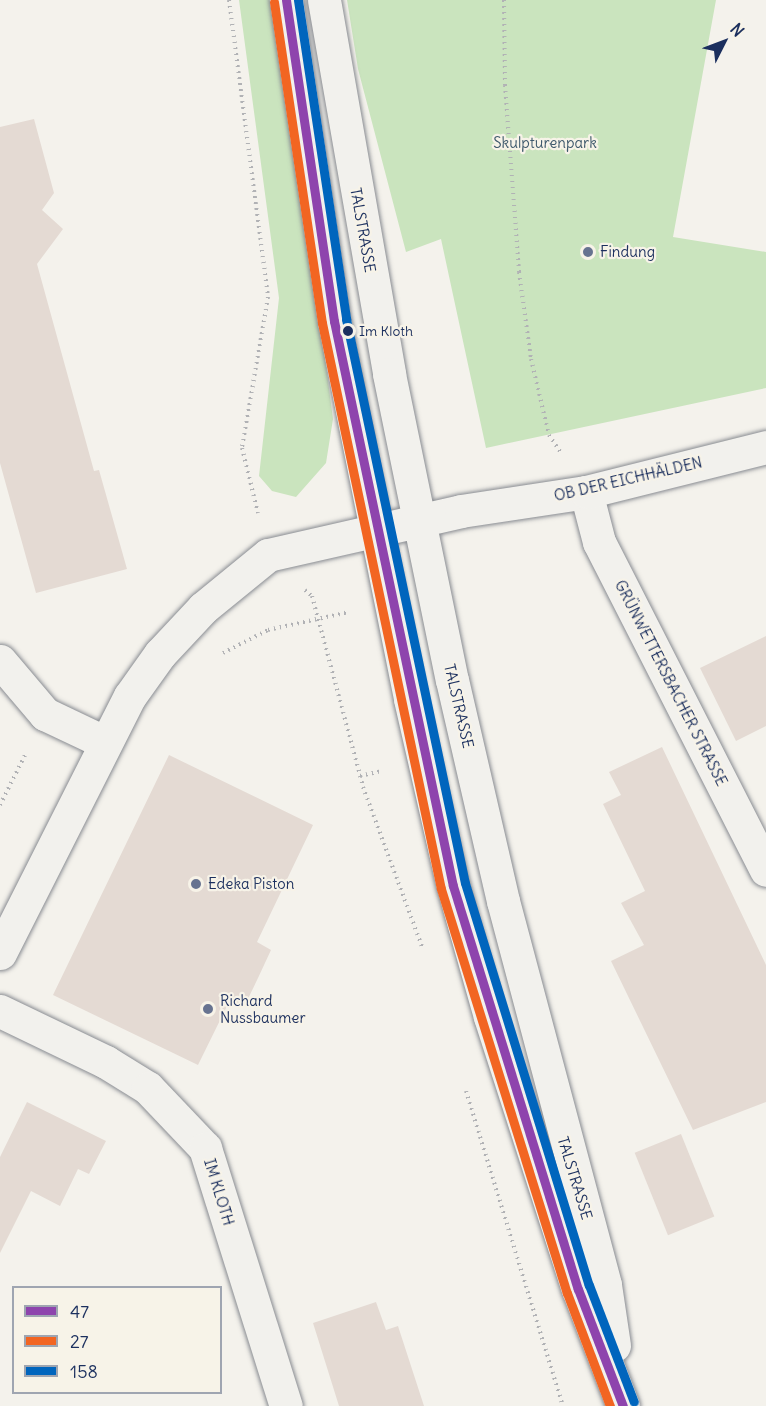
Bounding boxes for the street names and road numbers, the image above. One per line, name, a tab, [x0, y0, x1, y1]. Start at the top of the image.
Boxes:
street label: TALSTRASSE	[347, 186, 379, 274]
street label: OB DER EICHHÄLDEN	[552, 453, 704, 505]
street label: GRÜNWETTERSBACHER STRASSE	[611, 577, 731, 789]
street label: TALSTRASSE	[441, 662, 477, 750]
street label: TALSTRASSE	[554, 1134, 596, 1222]
street label: IM KLOTH	[200, 1156, 238, 1228]

